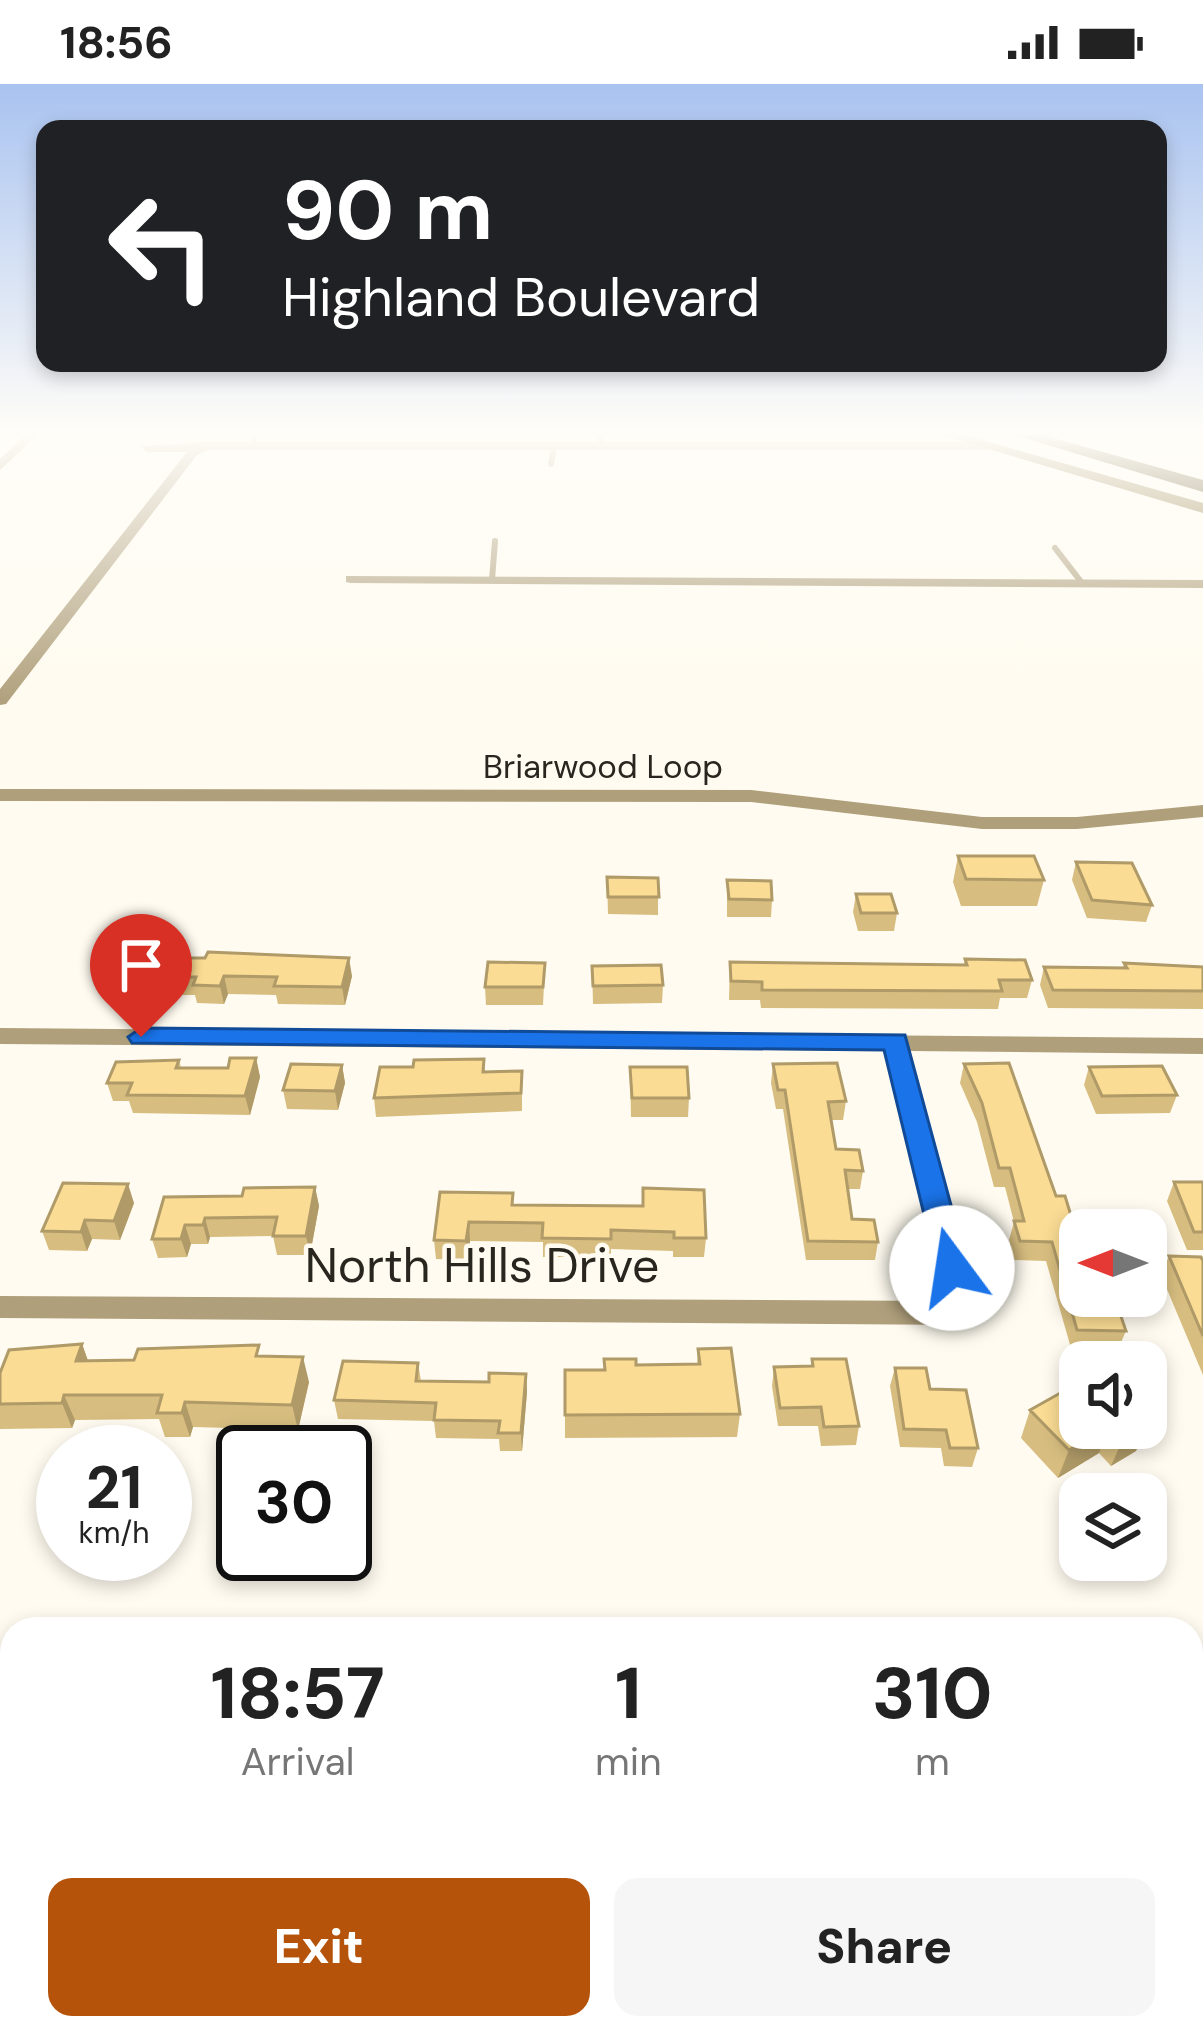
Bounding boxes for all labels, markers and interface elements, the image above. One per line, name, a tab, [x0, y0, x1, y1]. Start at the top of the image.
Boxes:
text: 18:56	[60, 13, 173, 72]
text: 90 m	[282, 156, 493, 265]
icon: left	[84, 168, 240, 324]
text: Highland Boulevard	[282, 262, 760, 333]
street label: Briarwood Loop	[483, 745, 723, 788]
pin	[90, 914, 192, 1037]
icon: arrive	[108, 932, 174, 998]
position arrow	[889, 1205, 1015, 1331]
north arrow	[1059, 1209, 1167, 1317]
map controls	[1059, 1209, 1167, 1581]
street label: North Hills Drive	[305, 1234, 659, 1297]
button: sound	[1059, 1341, 1167, 1449]
speed limit sign: 30	[216, 1425, 372, 1581]
text: 21	[86, 1448, 142, 1527]
button: layers	[1059, 1473, 1167, 1581]
text: km/h	[79, 1513, 149, 1552]
text: 18:57	[210, 1647, 385, 1740]
text: 1	[615, 1647, 642, 1740]
text: 310	[872, 1647, 993, 1740]
text: Arrival	[241, 1736, 354, 1787]
text: min	[595, 1736, 662, 1787]
text: m	[915, 1736, 950, 1787]
button: Exit	[48, 1878, 590, 2016]
button: Share	[614, 1878, 1155, 2016]

